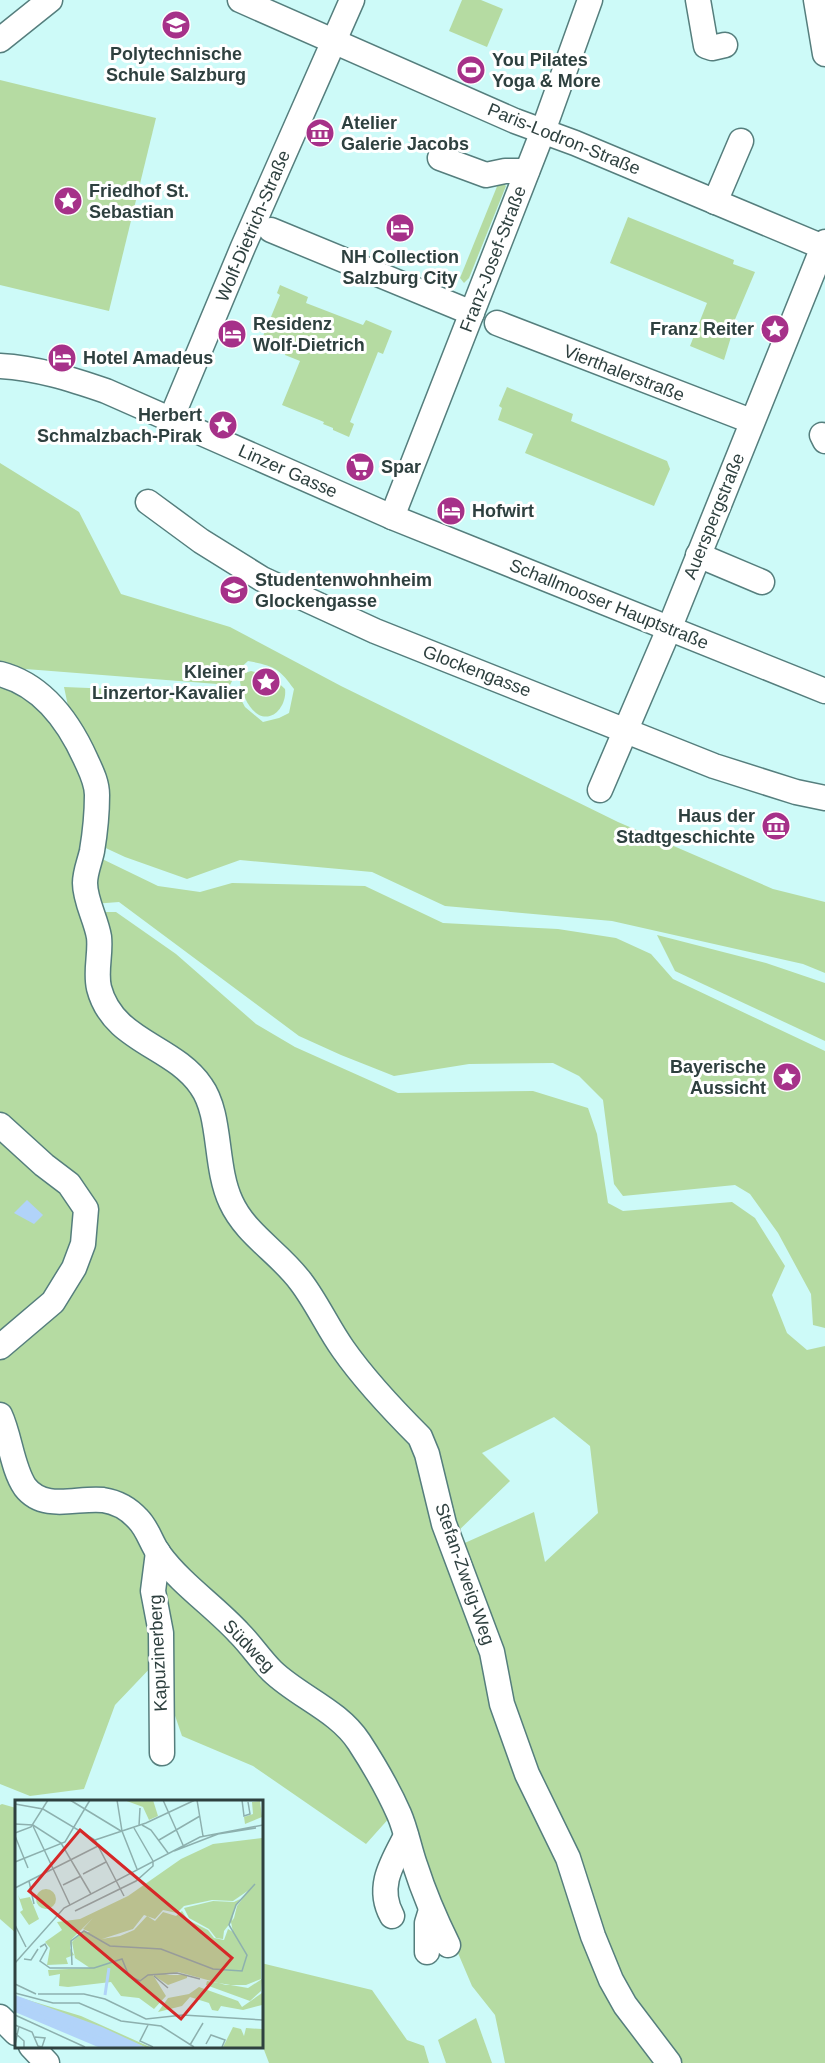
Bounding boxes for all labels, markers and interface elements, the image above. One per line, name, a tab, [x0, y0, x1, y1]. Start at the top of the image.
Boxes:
school or university icon: Polytechnische Schule Salzburg	[160, 9, 192, 41]
place label: Polytechnische Schule Salzburg	[106, 44, 246, 85]
place label: You Pilates Yoga & More	[492, 50, 601, 91]
sports icon: You Pilates Yoga & More	[455, 54, 487, 86]
street label: Paris-Lodron-Straße	[485, 99, 643, 179]
place label: Atelier Galerie Jacobs	[341, 113, 469, 154]
museum icon: Atelier Galerie Jacobs	[304, 117, 336, 149]
street label: Wolf-Dietrich-Straße	[212, 147, 294, 305]
place label: Friedhof St. Sebastian	[89, 181, 189, 222]
street label: Franz-Josef-Straße	[456, 183, 530, 335]
place icon: Friedhof St. Sebastian	[52, 185, 84, 217]
hotel icon: NH Collection Salzburg City	[384, 212, 416, 244]
place label: NH Collection Salzburg City	[341, 247, 459, 288]
place icon: Franz Reiter	[759, 313, 791, 345]
place label: Residenz Wolf-Dietrich	[253, 314, 365, 355]
hotel icon: Residenz Wolf-Dietrich	[216, 318, 248, 350]
place label: Franz Reiter	[650, 319, 754, 339]
street label: Vierthalerstraße	[561, 341, 687, 405]
hotel icon: Hotel Amadeus	[46, 342, 78, 374]
place label: Hotel Amadeus	[83, 348, 213, 368]
place label: Herbert Schmalzbach-Pirak	[37, 405, 203, 446]
place icon: Herbert Schmalzbach-Pirak	[207, 409, 239, 441]
street label: Linzer Gasse	[235, 440, 341, 502]
street label: Auerspergstraße	[680, 450, 748, 582]
supermarket icon: Spar	[344, 451, 376, 483]
place label: Spar	[381, 457, 421, 477]
hotel icon: Hofwirt	[435, 495, 467, 527]
place label: Hofwirt	[472, 501, 534, 521]
street label: Schallmooser Hauptstraße	[506, 555, 712, 653]
place label: Studentenwohnheim Glockengasse	[255, 570, 432, 611]
school or university icon: Studentenwohnheim Glockengasse	[218, 574, 250, 606]
street label: Glockengasse	[420, 641, 534, 701]
place label: Kleiner Linzertor-Kavalier	[92, 662, 245, 703]
place icon: Kleiner Linzertor-Kavalier	[250, 666, 282, 698]
place label: Haus der Stadtgeschichte	[616, 806, 755, 847]
museum icon: Haus der Stadtgeschichte	[760, 810, 792, 842]
place label: Bayerische Aussicht	[670, 1057, 766, 1098]
place icon: Bayerische Aussicht	[771, 1061, 803, 1093]
street label: Stefan-Zweig-Weg	[431, 1500, 499, 1648]
street label: Kapuzinerberg	[145, 1594, 171, 1712]
street label: Südweg	[219, 1616, 279, 1676]
inset map	[15, 1800, 262, 2048]

